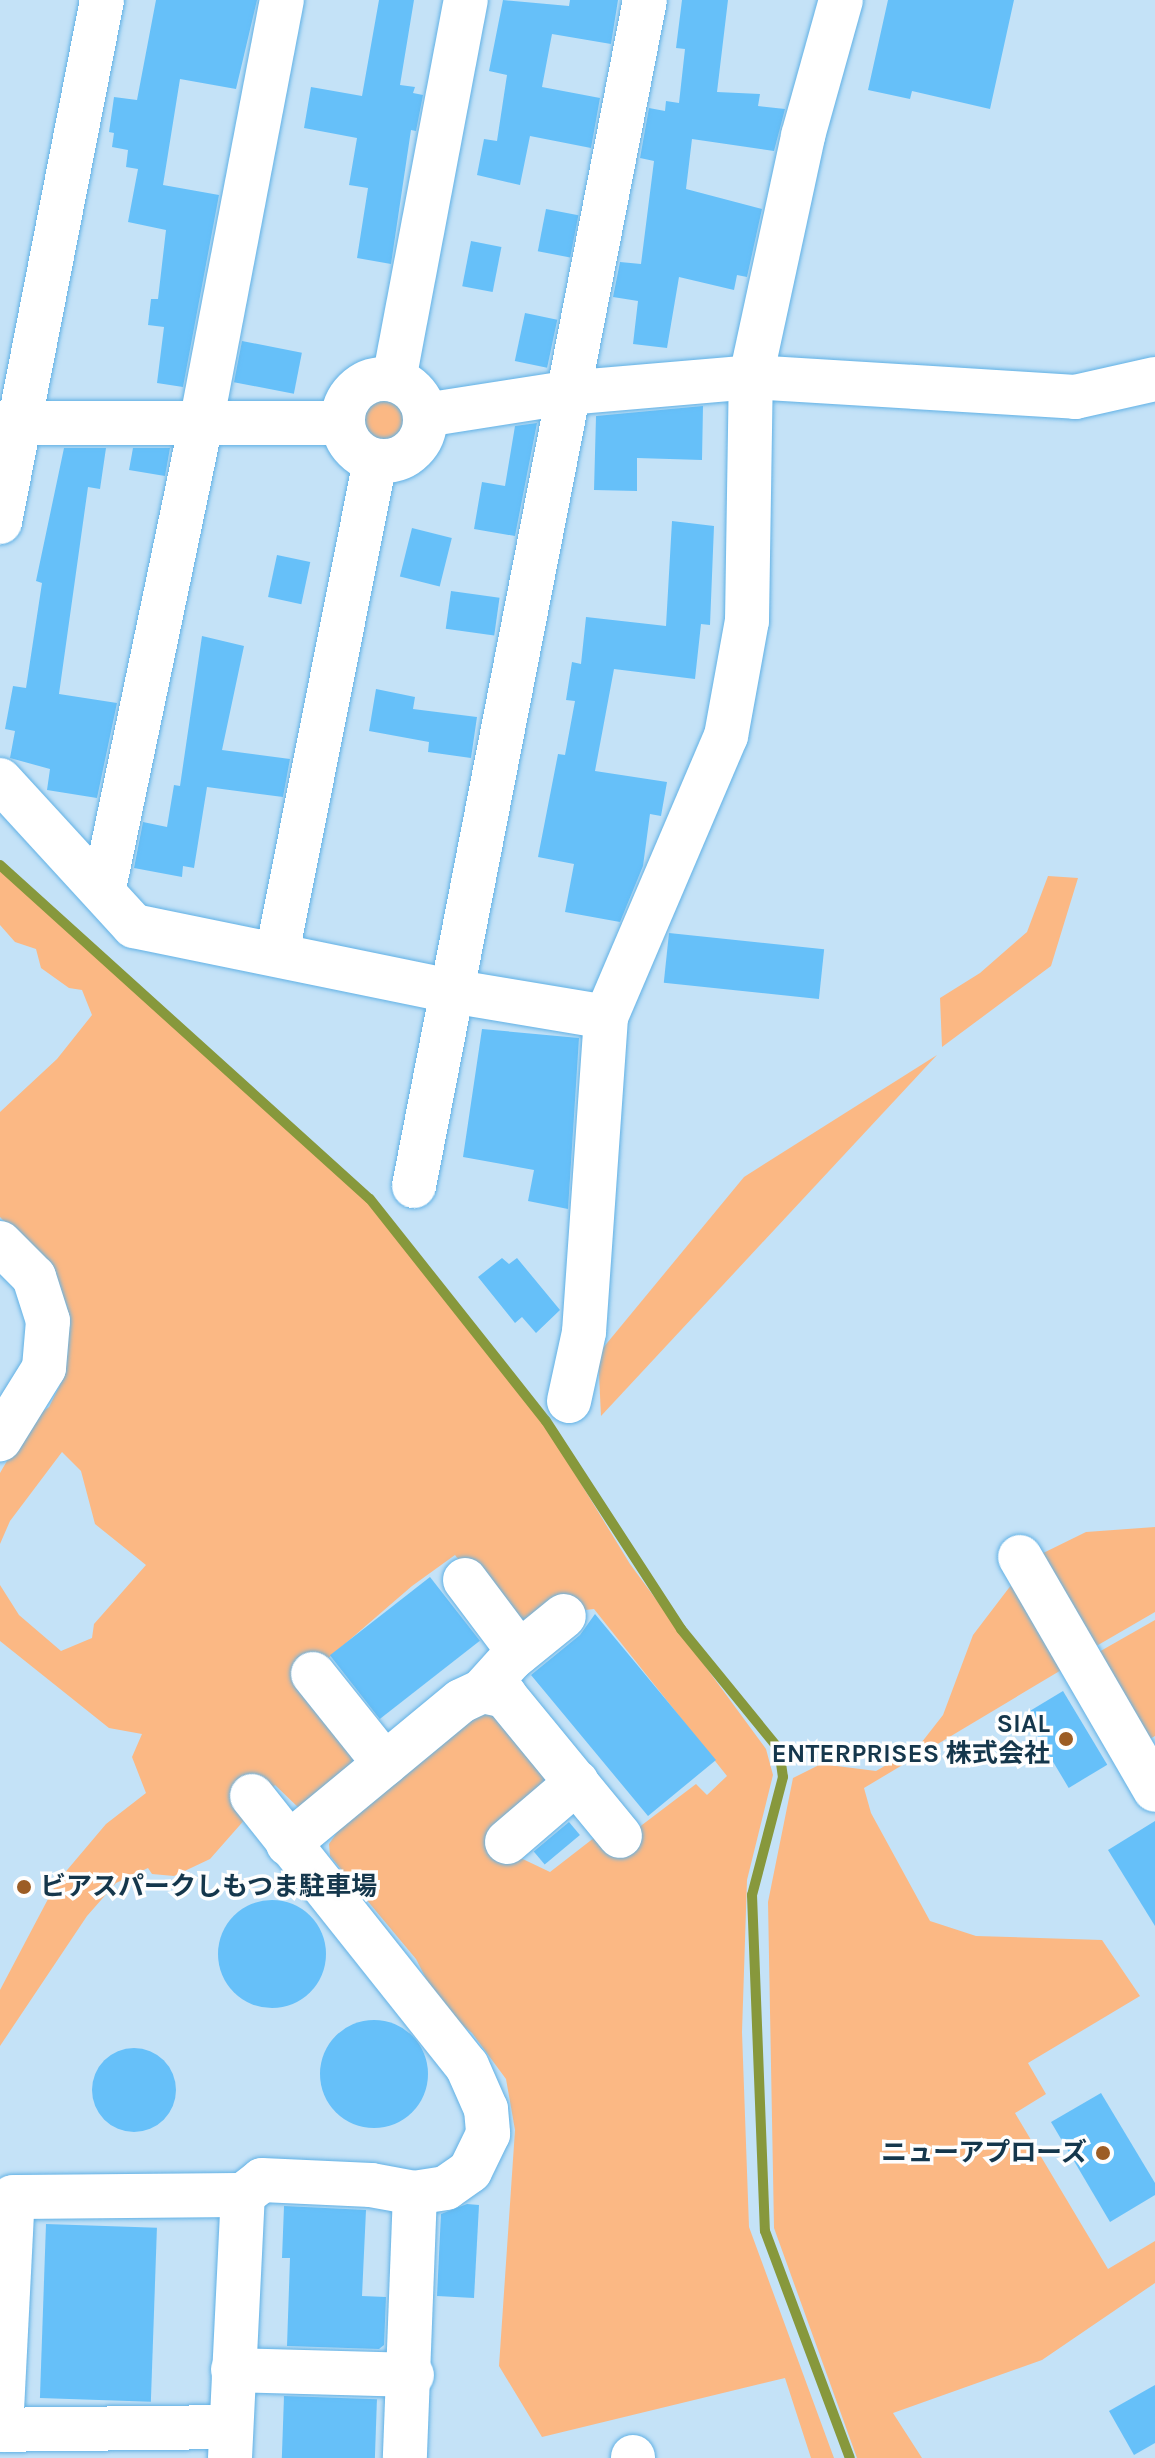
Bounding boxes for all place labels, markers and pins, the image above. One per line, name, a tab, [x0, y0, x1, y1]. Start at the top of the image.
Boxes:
place label: SIAL ENTERPRISES 株式会社	[772, 1708, 1050, 1770]
marker: SIAL ENTERPRISES 株式会社	[1057, 1730, 1075, 1748]
place label: ビアスパークしもつま駐車場	[40, 1871, 378, 1903]
marker: ビアスパークしもつま駐車場	[15, 1878, 33, 1896]
place label: ニューアプローズ	[879, 2137, 1087, 2169]
marker: ニューアプローズ	[1094, 2144, 1112, 2162]

